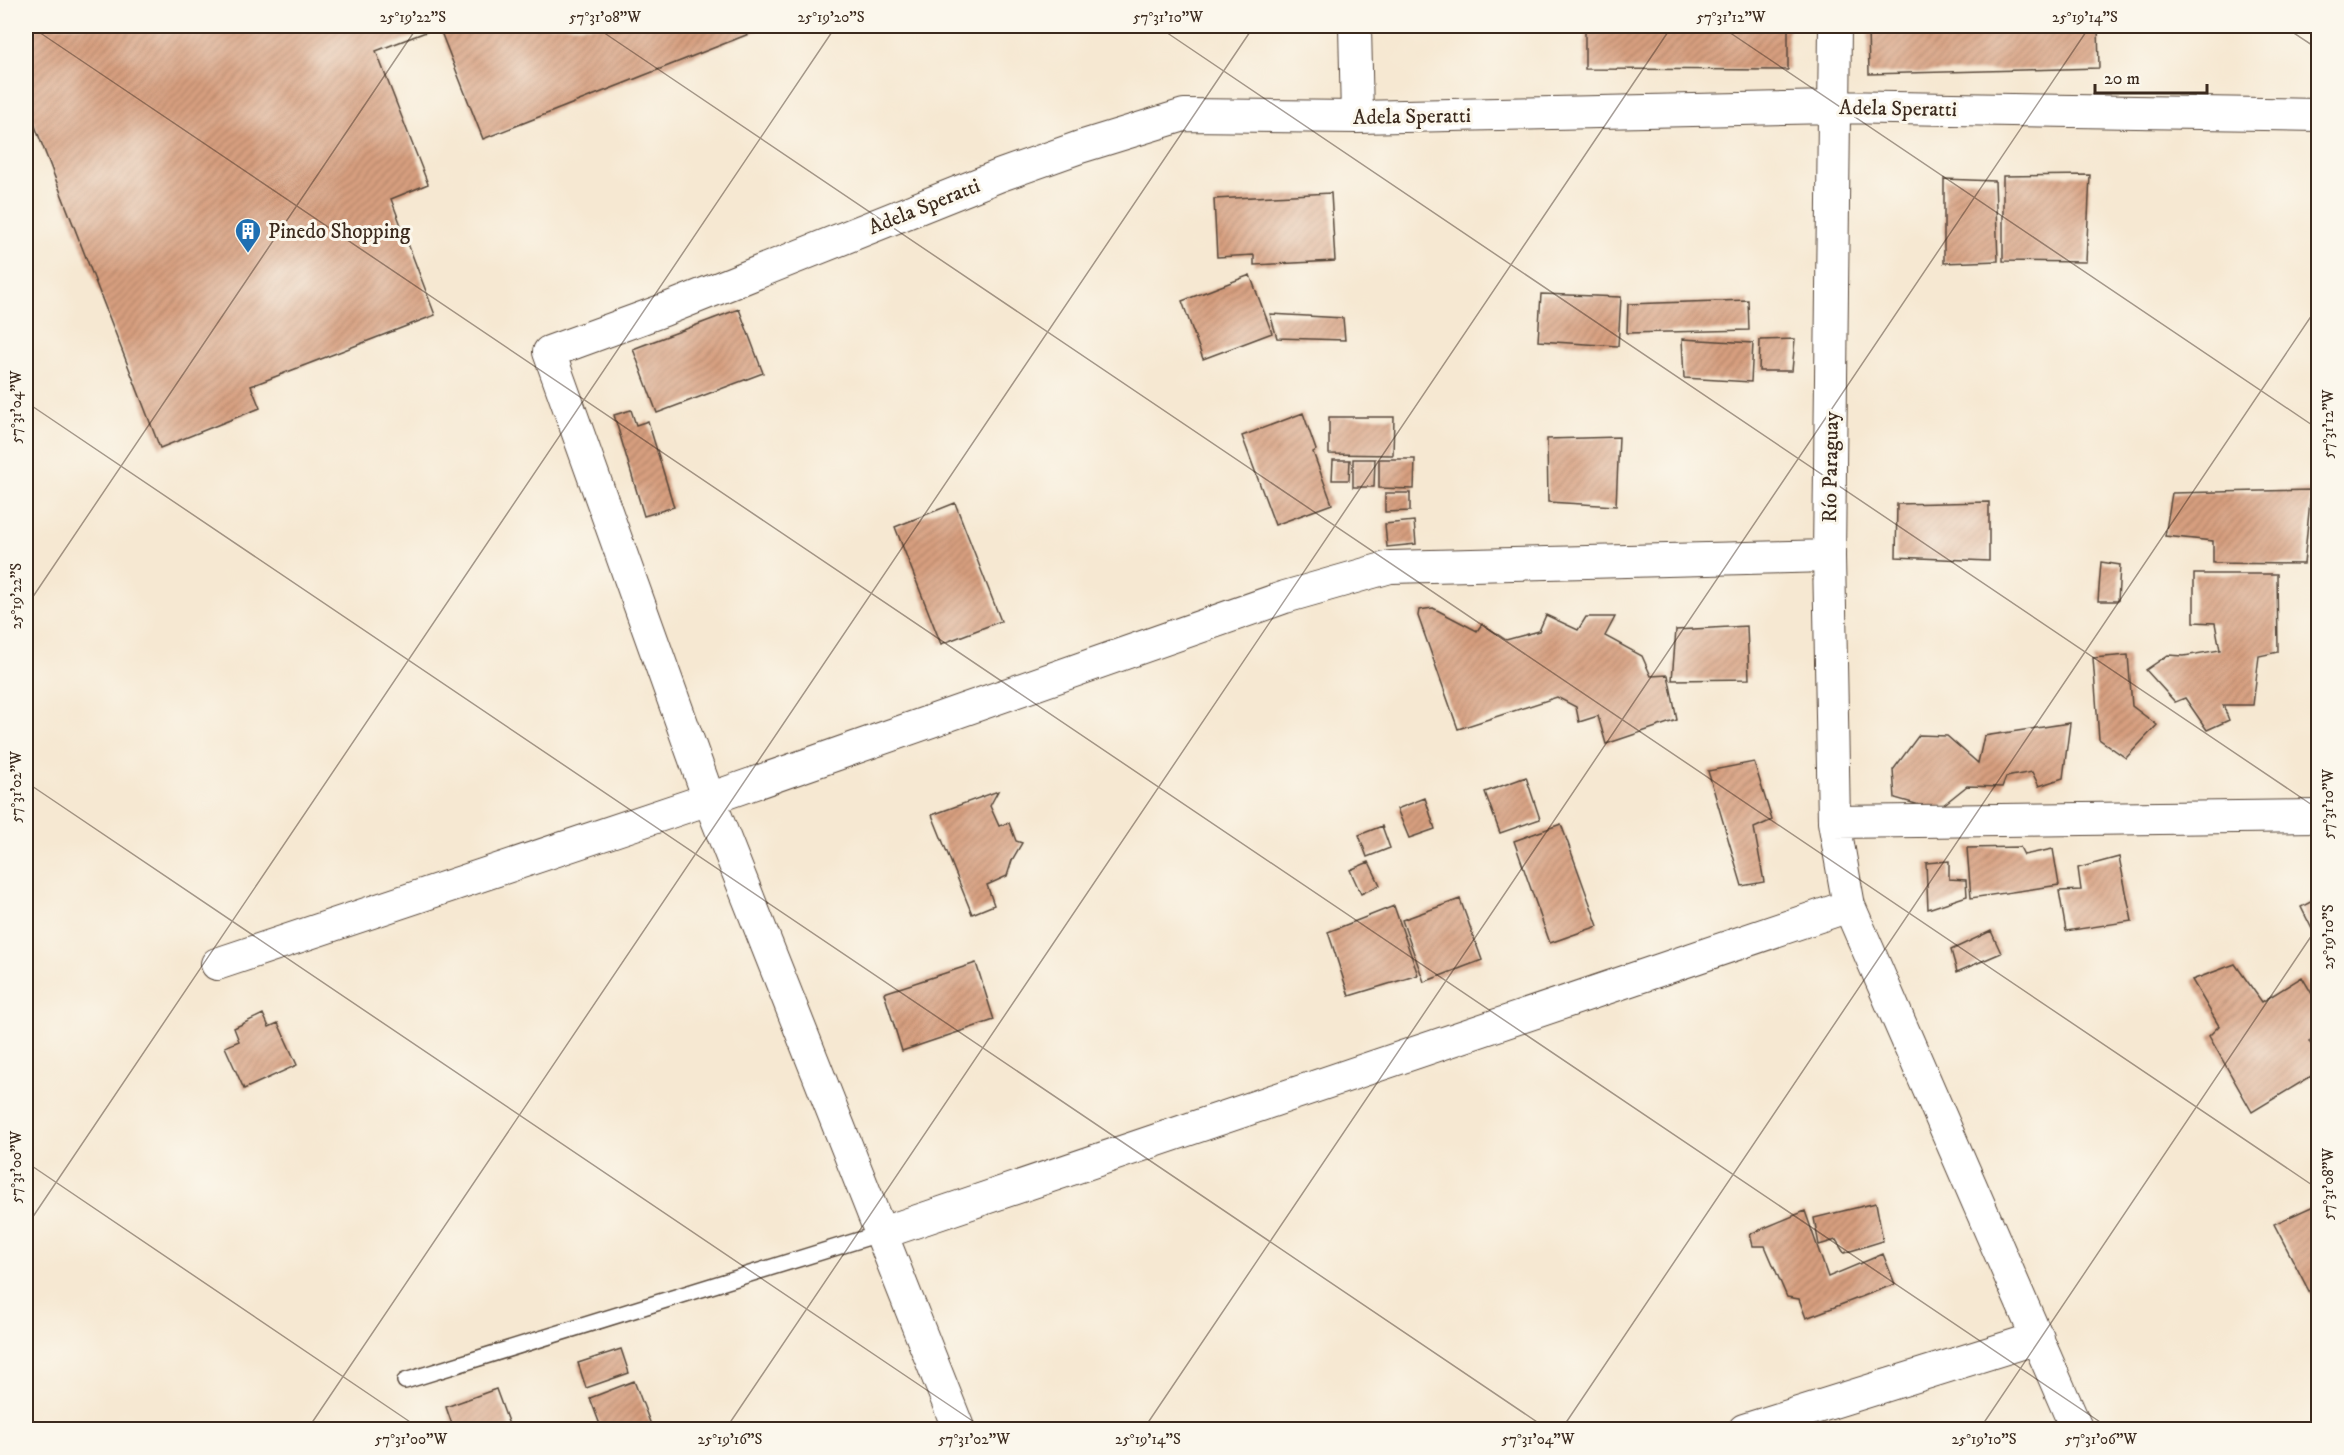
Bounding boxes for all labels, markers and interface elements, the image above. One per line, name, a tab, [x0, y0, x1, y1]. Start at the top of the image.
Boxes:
text: 25°19'22"S	[380, 8, 446, 27]
text: 57°31'08"W	[569, 8, 641, 27]
text: 25°19'20"S	[797, 8, 865, 27]
text: 57°31'10"W	[1133, 8, 1203, 27]
text: 57°31'12"W	[1696, 8, 1766, 27]
text: 25°19'14"S	[2052, 8, 2118, 27]
scale bar	[2095, 57, 2208, 95]
text: 20 m	[2104, 68, 2140, 90]
street label: Adela Speratti	[1839, 95, 1957, 123]
street label: Adela Speratti	[1353, 103, 1471, 131]
street label: Adela Speratti	[865, 173, 984, 241]
building icon: Pinedo Shopping	[233, 216, 263, 254]
place label: Pinedo Shopping	[268, 219, 411, 245]
text: 57°31'04"W	[7, 370, 26, 443]
text: 57°31'12"W	[2319, 389, 2338, 459]
street label: Río Paraguay	[1817, 410, 1845, 523]
text: 25°19'22"S	[7, 563, 26, 629]
text: 57°31'02"W	[7, 751, 26, 823]
text: 57°31'10"W	[2319, 769, 2338, 839]
text: 25°19'10"S	[2319, 904, 2338, 970]
text: 57°31'00"W	[7, 1131, 26, 1203]
text: 57°31'08"W	[2319, 1148, 2338, 1220]
text: 57°31'00"W	[375, 1430, 447, 1449]
text: 25°19'16"S	[698, 1430, 763, 1449]
text: 57°31'02"W	[938, 1430, 1010, 1449]
text: 25°19'14"S	[1115, 1430, 1181, 1449]
text: 57°31'04"W	[1502, 1430, 1575, 1449]
text: 25°19'10"S	[1951, 1430, 2017, 1449]
text: 57°31'06"W	[2065, 1430, 2137, 1449]

